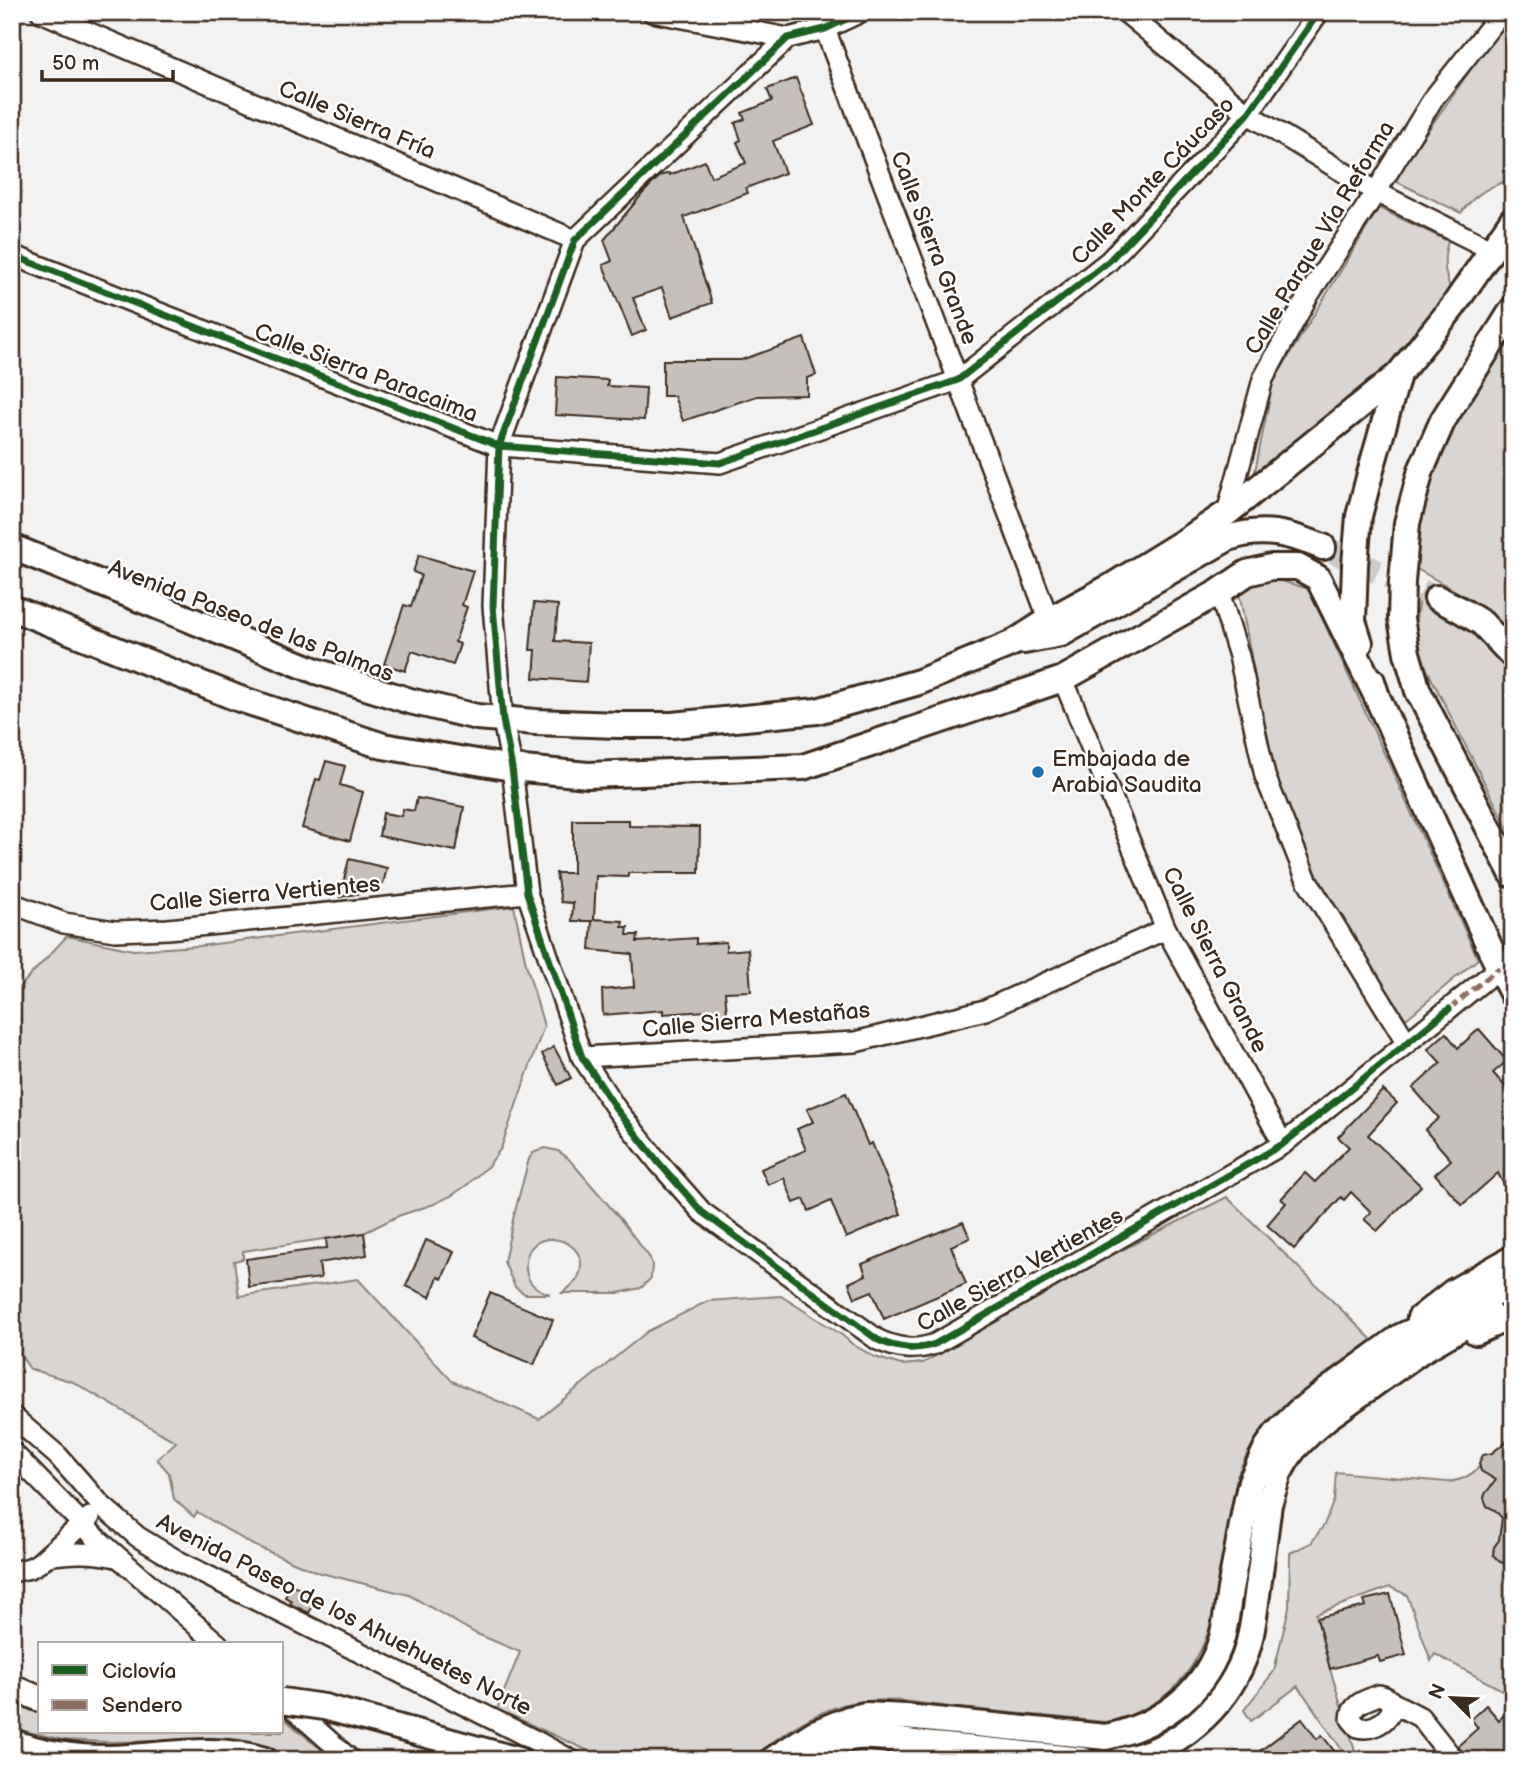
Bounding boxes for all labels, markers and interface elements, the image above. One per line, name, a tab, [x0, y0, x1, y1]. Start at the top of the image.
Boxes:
scale bar	[42, 38, 173, 82]
text: 50 m	[52, 51, 99, 76]
street label: Calle Sierra Fría	[274, 74, 440, 166]
street label: Calle Monte Cáucaso	[1065, 91, 1241, 271]
street label: Calle Parque Vía Reforma	[1239, 116, 1401, 360]
street label: Calle Sierra Grande	[884, 147, 984, 349]
street label: Calle Sierra Paracaima	[250, 317, 482, 429]
street label: Avenida Paseo de las Palmas	[104, 554, 398, 688]
place label: Embajada de Arabia Saudita	[1052, 745, 1202, 799]
marker: Embajada de Arabia Saudita	[1030, 764, 1046, 780]
street label: Calle Sierra Grande	[1156, 862, 1274, 1058]
street label: Calle Sierra Vertientes	[148, 870, 382, 918]
street label: Calle Sierra Mestañas	[641, 996, 871, 1044]
street label: Calle Sierra Vertientes	[912, 1202, 1128, 1338]
street label: Avenida Paseo de los Ahuehuetes Norte	[152, 1508, 536, 1722]
legend	[38, 1642, 284, 1734]
text: Ciclovía	[102, 1659, 176, 1684]
north arrow	[1416, 1664, 1486, 1734]
text: N	[1424, 1680, 1451, 1703]
text: Sendero	[102, 1693, 183, 1718]

